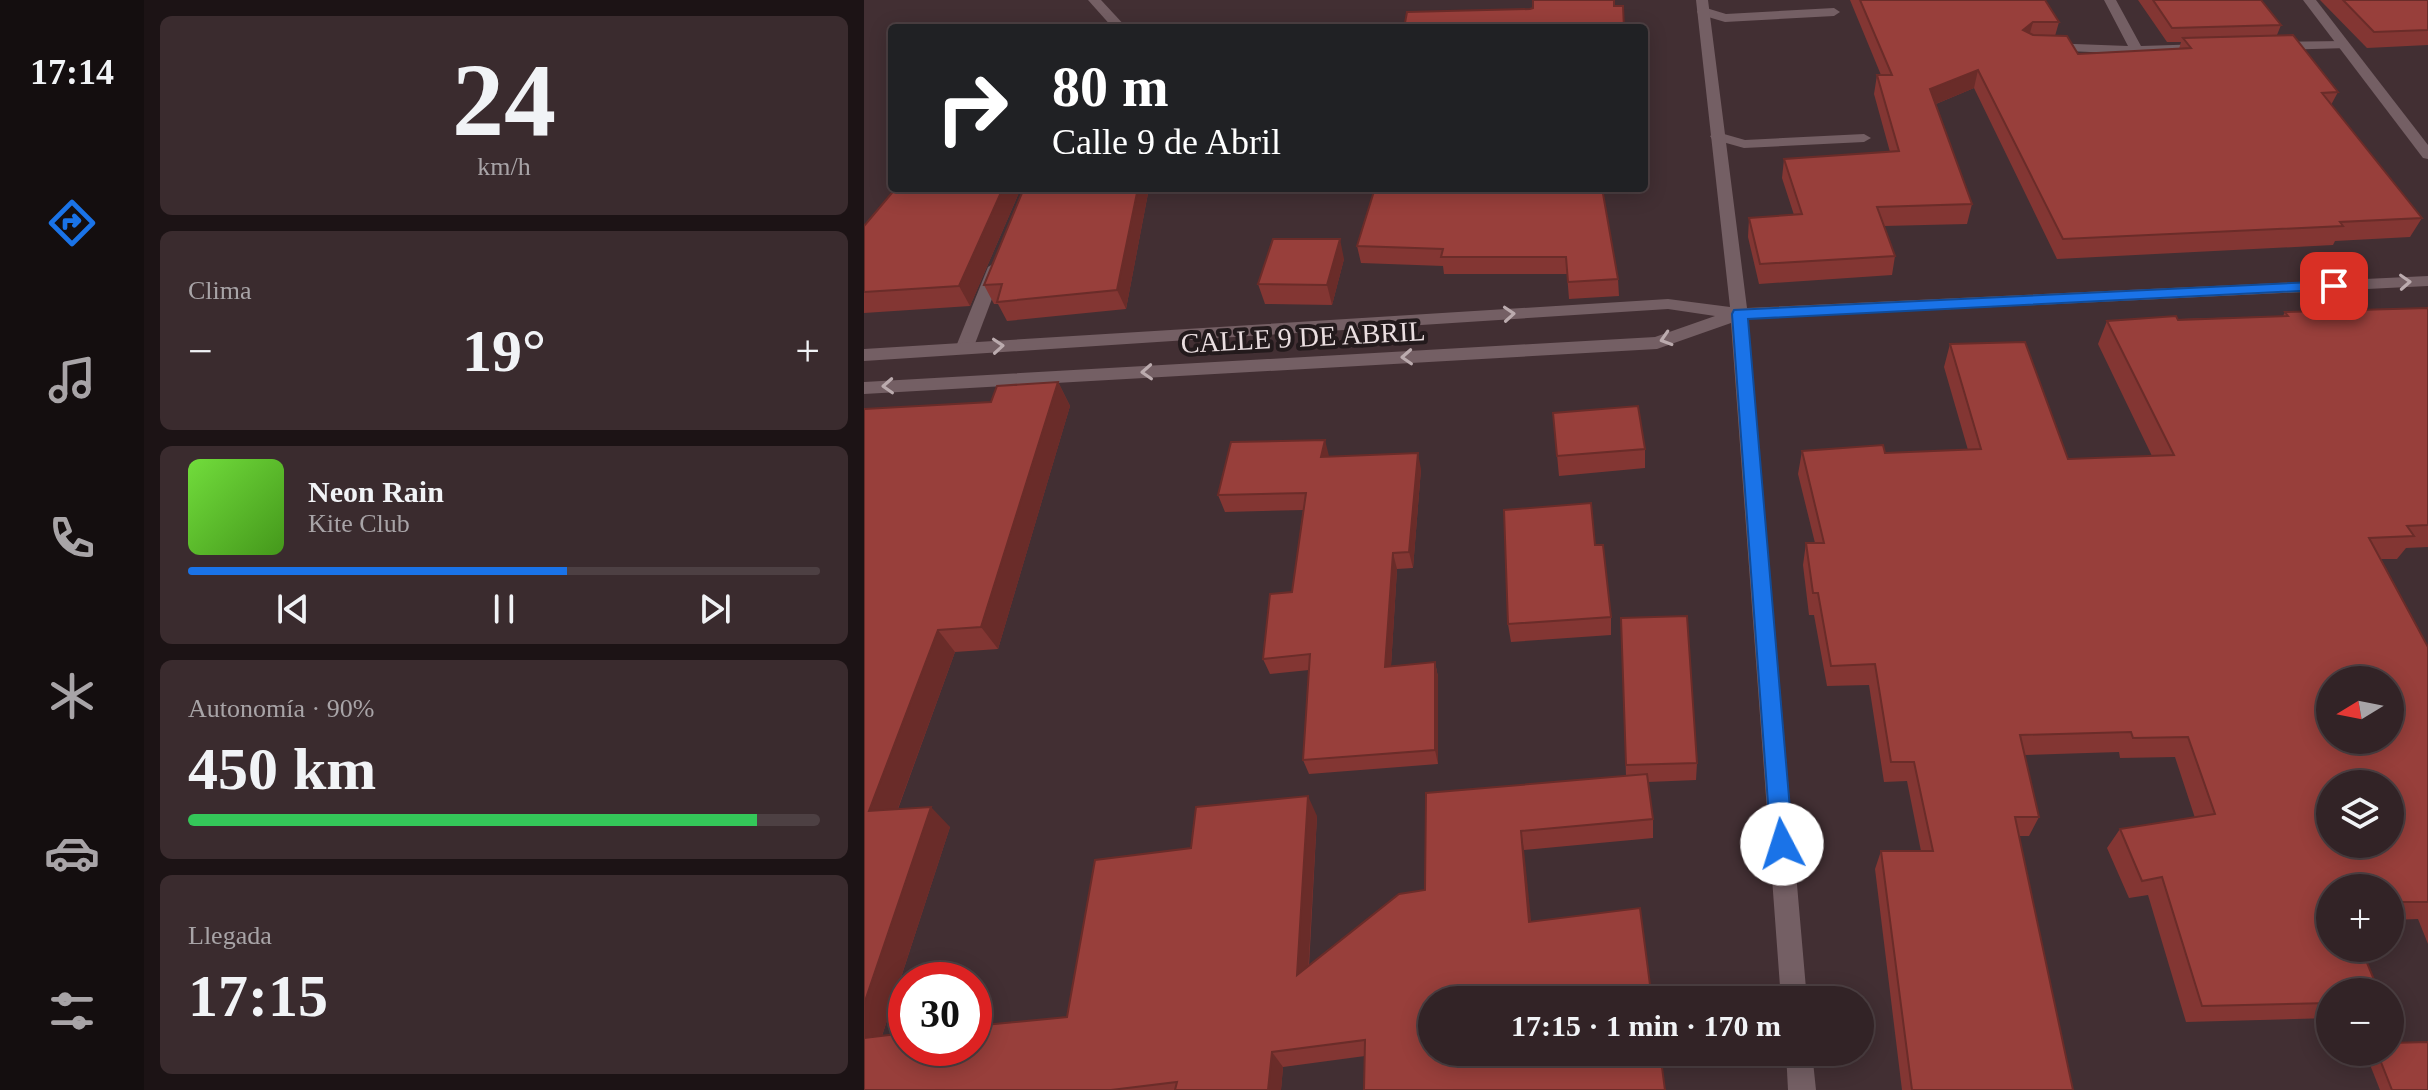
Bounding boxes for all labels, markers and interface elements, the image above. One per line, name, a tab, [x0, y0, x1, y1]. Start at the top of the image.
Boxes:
text: 24	[452, 42, 556, 157]
text: 17:14	[30, 52, 114, 92]
icon: right	[920, 56, 1024, 160]
text: 80 m	[1052, 56, 1169, 118]
text: Calle 9 de Abril	[1052, 122, 1281, 162]
text: km/h	[477, 152, 531, 181]
icon: directions	[44, 195, 100, 251]
pin	[2300, 252, 2368, 320]
icon: arrive	[2312, 264, 2356, 308]
one-way arrow	[2399, 274, 2412, 291]
text: Clima	[188, 276, 252, 305]
one-way arrow	[1503, 306, 1516, 323]
street label: CALLE 9 DE ABRIL	[1180, 315, 1426, 359]
text: 19°	[462, 318, 546, 384]
text: −	[188, 327, 213, 376]
text: +	[795, 327, 820, 376]
one-way arrow	[1659, 330, 1673, 346]
one-way arrow	[992, 338, 1005, 355]
one-way arrow	[1400, 349, 1413, 366]
icon: music	[44, 352, 100, 408]
one-way arrow	[1140, 363, 1153, 380]
one-way arrow	[881, 378, 894, 395]
text: Neon Rain	[308, 475, 444, 508]
text: Kite Club	[308, 509, 410, 538]
icon: phone	[44, 510, 100, 566]
icon: previous	[271, 587, 315, 631]
icon: pause	[482, 587, 526, 631]
icon: next	[693, 587, 737, 631]
north arrow	[2316, 666, 2404, 754]
map controls	[2316, 666, 2404, 1066]
icon: climate	[44, 668, 100, 724]
text: Autonomía · 90%	[188, 694, 374, 723]
text: 450 km	[188, 736, 376, 802]
button: layers	[2316, 770, 2404, 858]
position arrow	[1740, 802, 1824, 886]
icon: car	[44, 825, 100, 881]
button: +	[2316, 874, 2404, 962]
text: Llegada	[188, 921, 272, 950]
speed limit sign: 30	[888, 962, 992, 1066]
text: 17:15	[188, 963, 328, 1029]
button: −	[2316, 978, 2404, 1066]
icon: filters	[44, 983, 100, 1039]
text: 17:15 · 1 min · 170 m	[1511, 1009, 1781, 1042]

